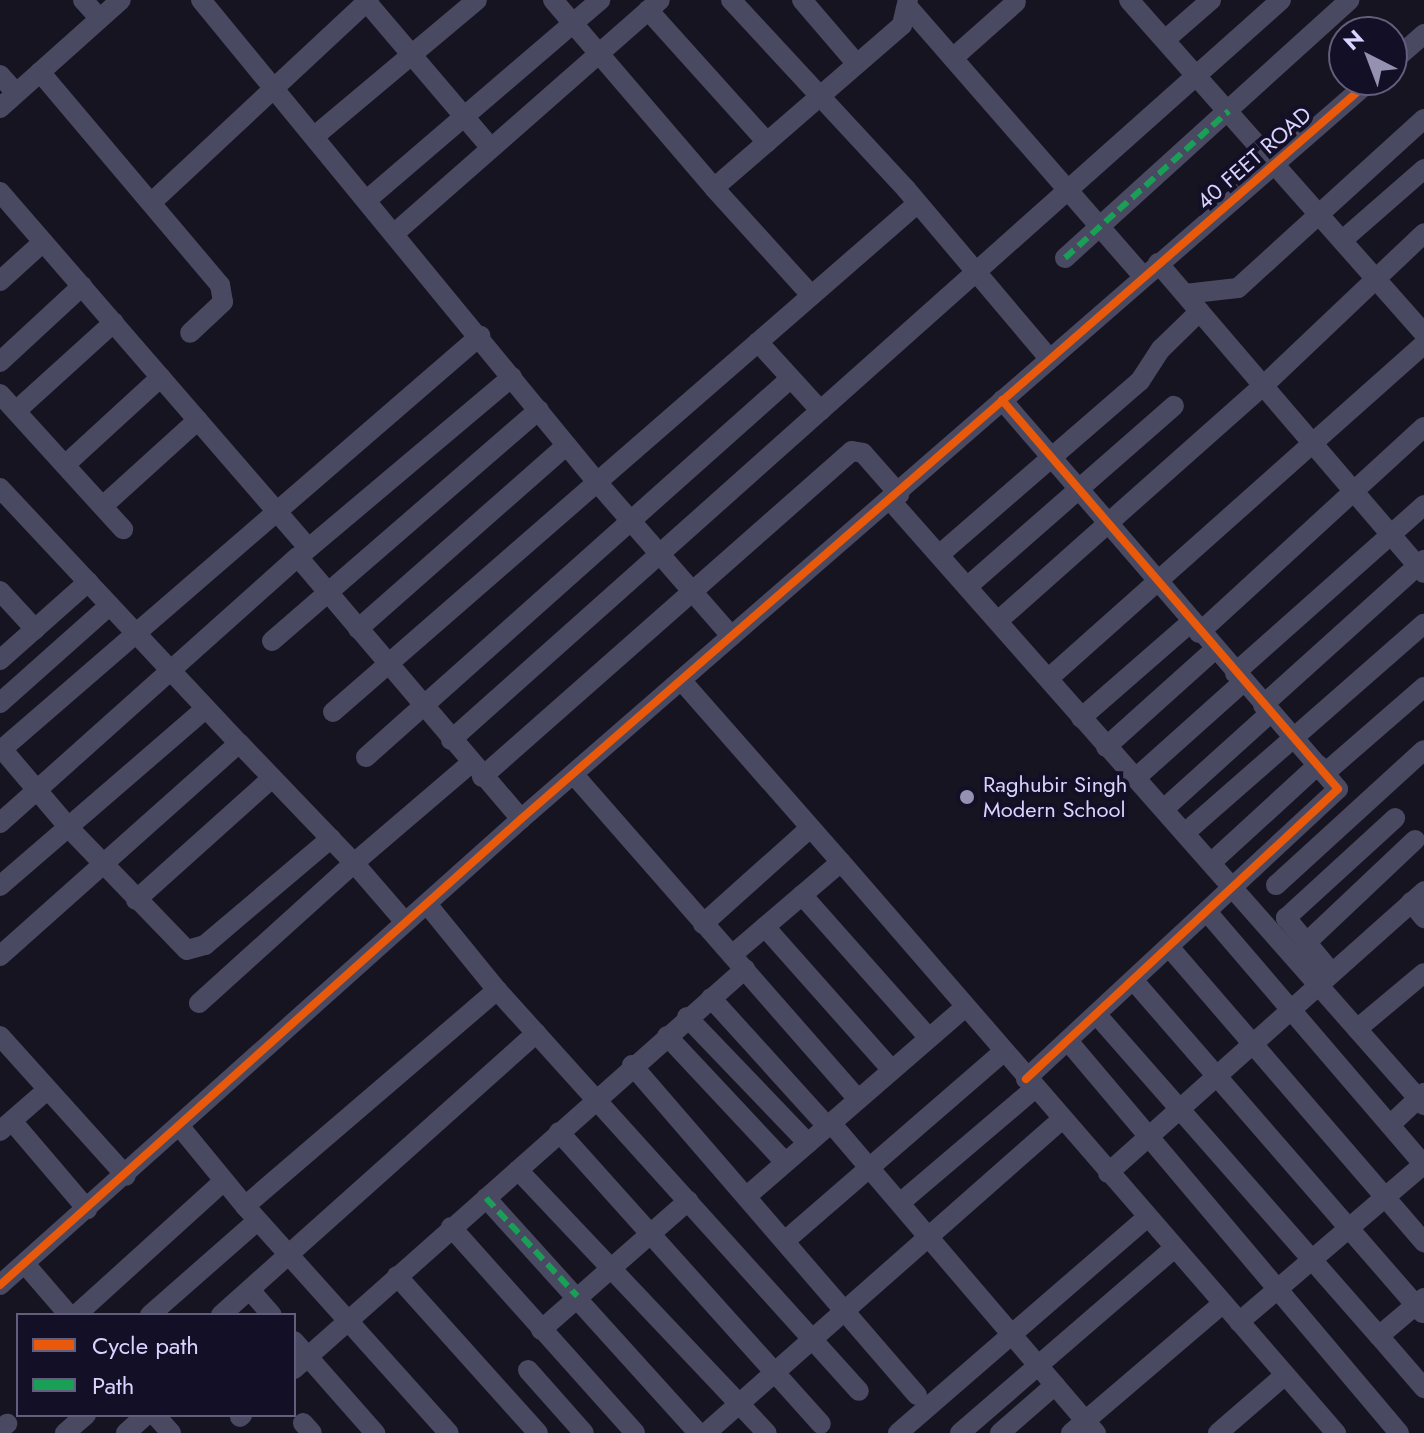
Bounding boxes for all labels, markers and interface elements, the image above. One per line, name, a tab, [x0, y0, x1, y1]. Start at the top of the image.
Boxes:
north arrow	[1328, 16, 1408, 96]
text: N	[1336, 22, 1370, 57]
street label: 40 FEET ROAD	[1191, 101, 1317, 215]
place label: Raghubir Singh Modern School	[983, 771, 1127, 822]
marker: Raghubir Singh Modern School	[958, 788, 976, 806]
legend	[16, 1313, 296, 1417]
text: Cycle path	[92, 1328, 199, 1363]
text: Path	[92, 1368, 134, 1403]

